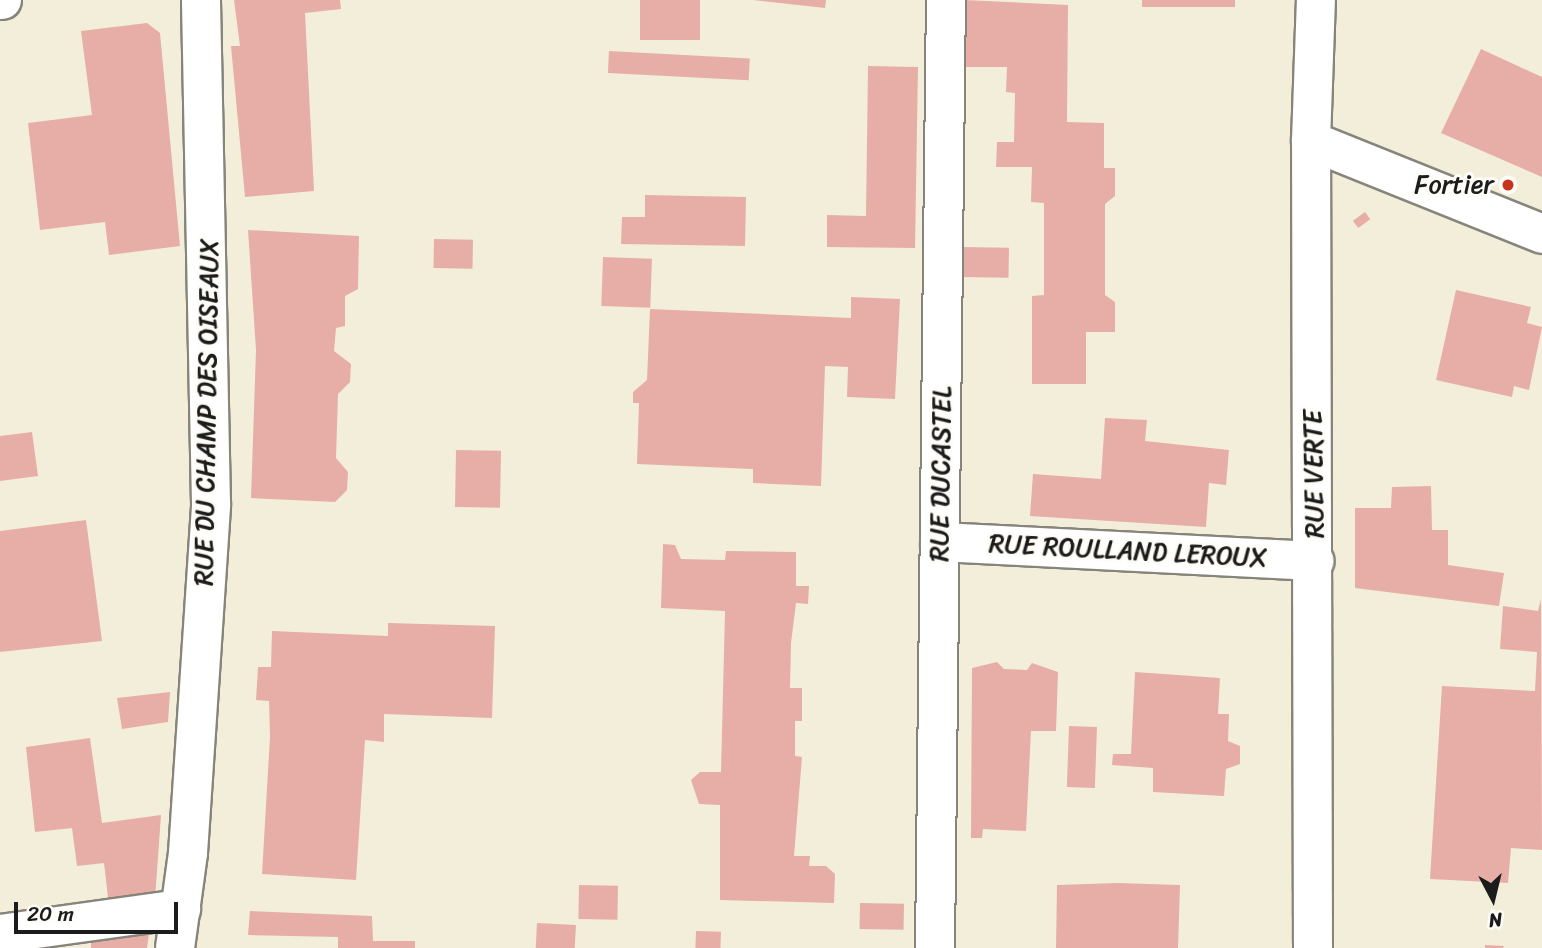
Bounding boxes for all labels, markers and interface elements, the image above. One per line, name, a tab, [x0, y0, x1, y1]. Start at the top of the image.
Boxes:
place label: Fortier	[1414, 169, 1494, 201]
marker: Fortier	[1500, 177, 1516, 193]
street label: RUE DU CHAMP DES OISEAUX	[188, 237, 226, 587]
street label: RUE DUCASTEL	[924, 386, 958, 562]
street label: RUE VERTE	[1297, 411, 1331, 537]
street label: RUE ROULLAND LEROUX	[988, 528, 1268, 574]
north arrow	[1458, 864, 1528, 934]
scale bar	[18, 888, 182, 932]
text: 20 m	[27, 895, 74, 933]
text: N	[1487, 903, 1504, 938]

